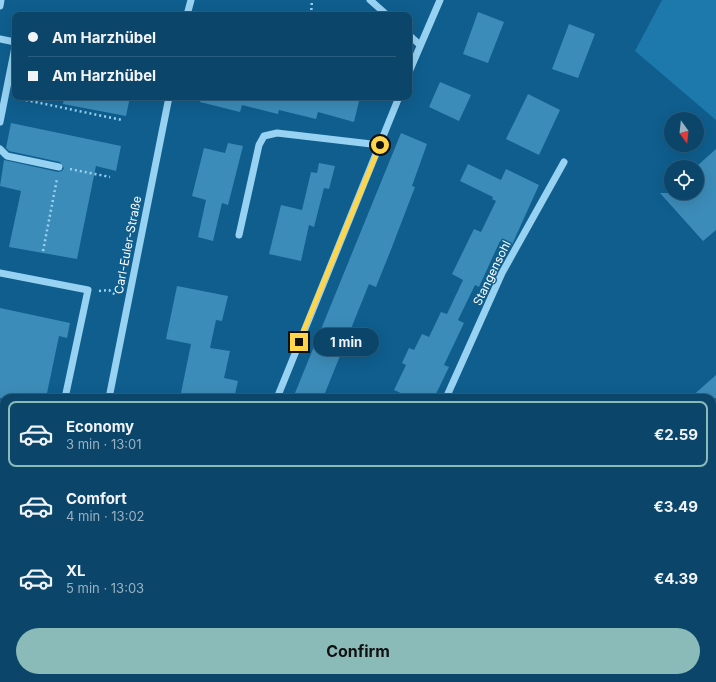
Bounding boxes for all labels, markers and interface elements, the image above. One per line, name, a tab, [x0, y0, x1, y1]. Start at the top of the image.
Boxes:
text: Am Harzhübel	[52, 28, 156, 47]
text: Am Harzhübel	[52, 66, 156, 85]
north arrow	[664, 112, 704, 152]
map controls	[664, 112, 704, 200]
route start	[371, 136, 389, 154]
button: locate	[664, 160, 704, 200]
street label: Carl-Euler-Straße	[111, 195, 144, 295]
street label: Stangensohl	[469, 238, 514, 308]
callout: 1 min	[313, 328, 379, 356]
route end	[290, 333, 308, 351]
text: 1 min	[330, 334, 362, 350]
icon: car	[18, 416, 54, 452]
text: Economy	[66, 417, 134, 436]
text: €2.59	[654, 425, 698, 444]
text: 3 min · 13:01	[66, 436, 142, 452]
icon: car	[18, 488, 54, 524]
text: Comfort	[66, 489, 127, 508]
text: €3.49	[653, 497, 698, 516]
text: 4 min · 13:02	[66, 508, 145, 524]
icon: car	[18, 560, 54, 596]
text: XL	[66, 561, 86, 580]
text: €4.39	[654, 569, 698, 588]
text: 5 min · 13:03	[66, 580, 144, 596]
button: Confirm	[16, 628, 700, 674]

